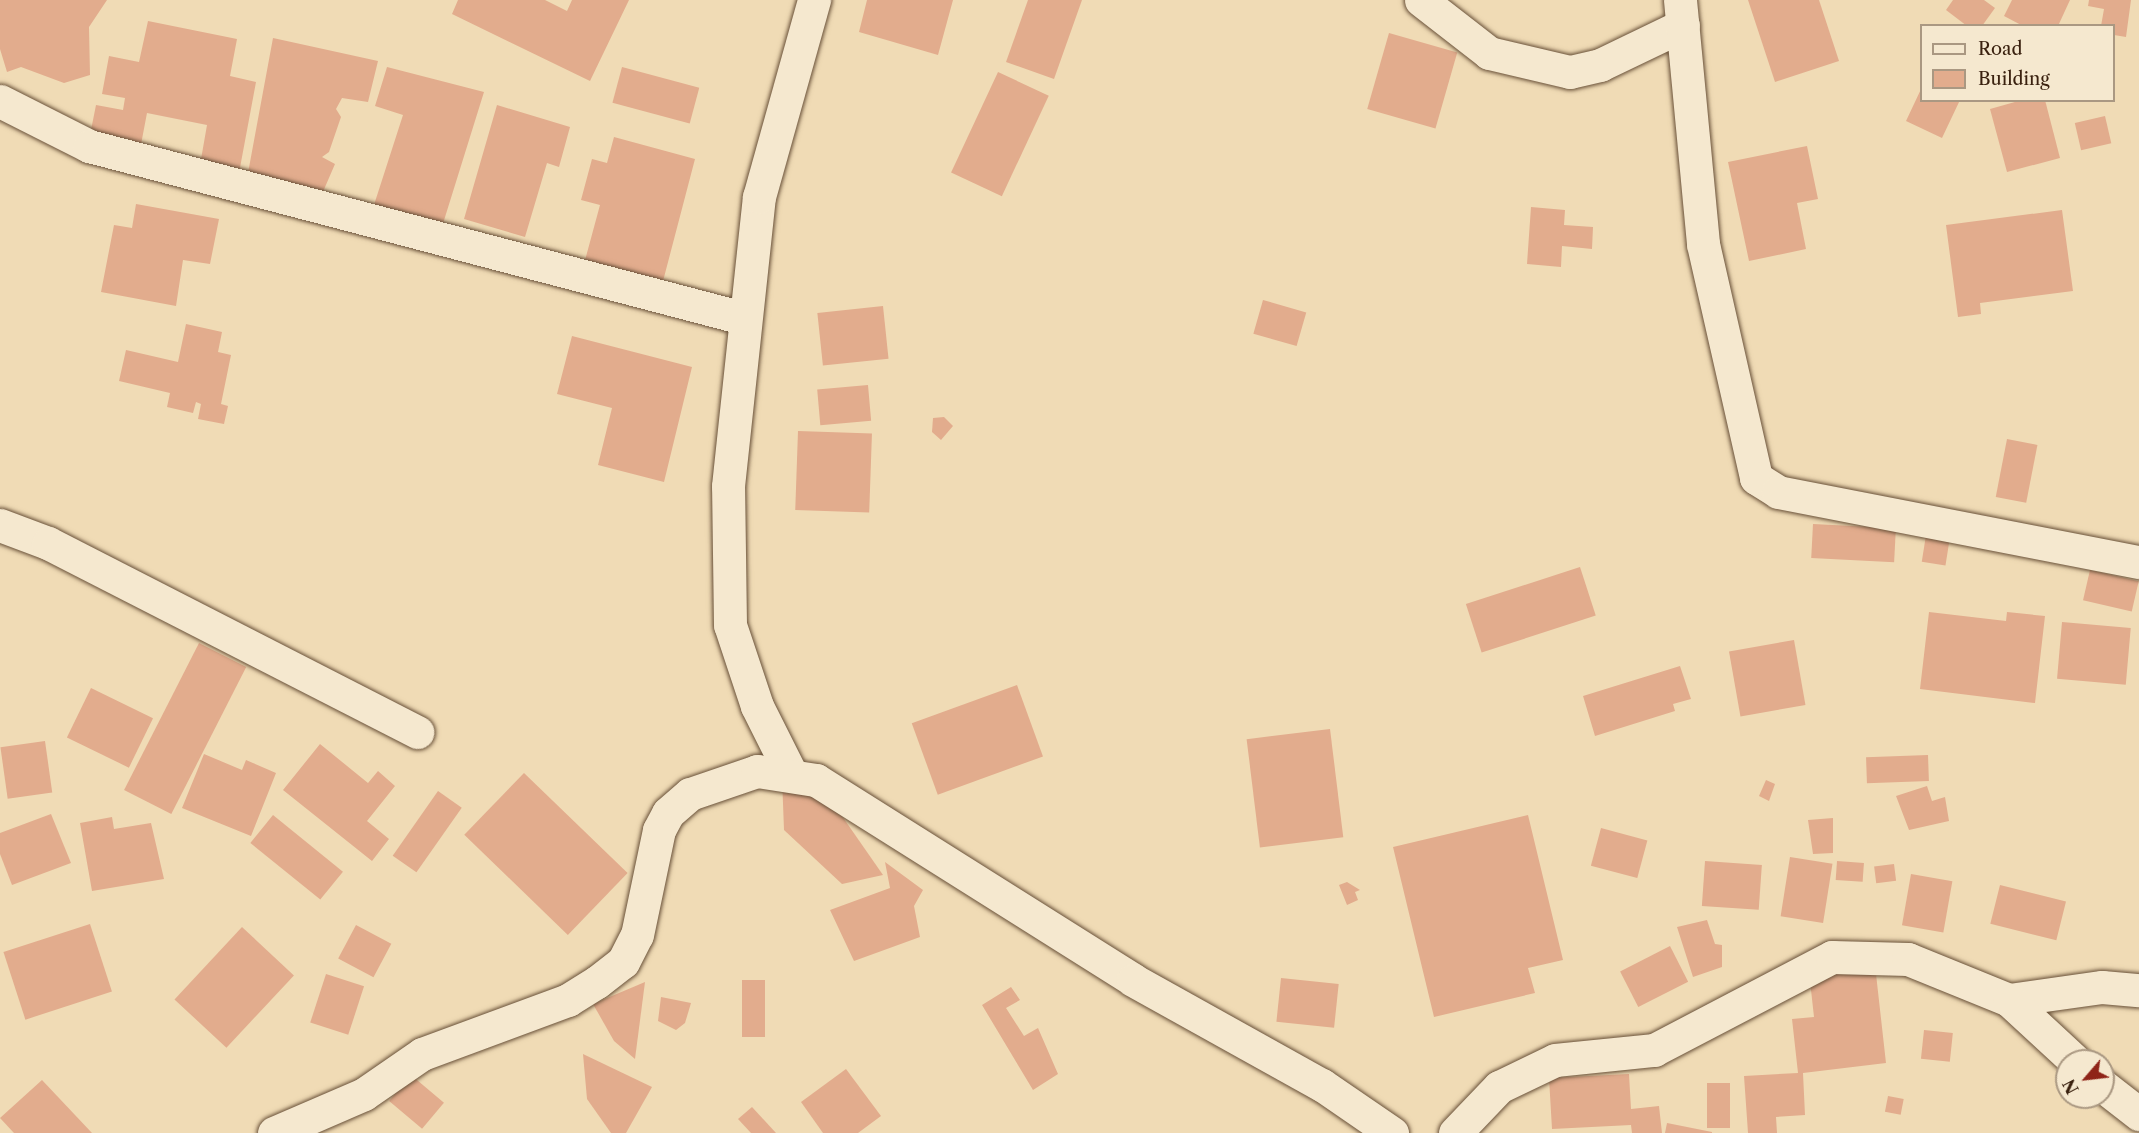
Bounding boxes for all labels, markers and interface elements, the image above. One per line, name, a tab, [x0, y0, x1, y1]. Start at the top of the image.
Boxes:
legend	[1920, 24, 2115, 102]
text: Road	[1978, 38, 2023, 60]
text: Building	[1978, 68, 2050, 90]
north arrow	[2055, 1049, 2115, 1109]
text: N	[2059, 1076, 2083, 1097]

